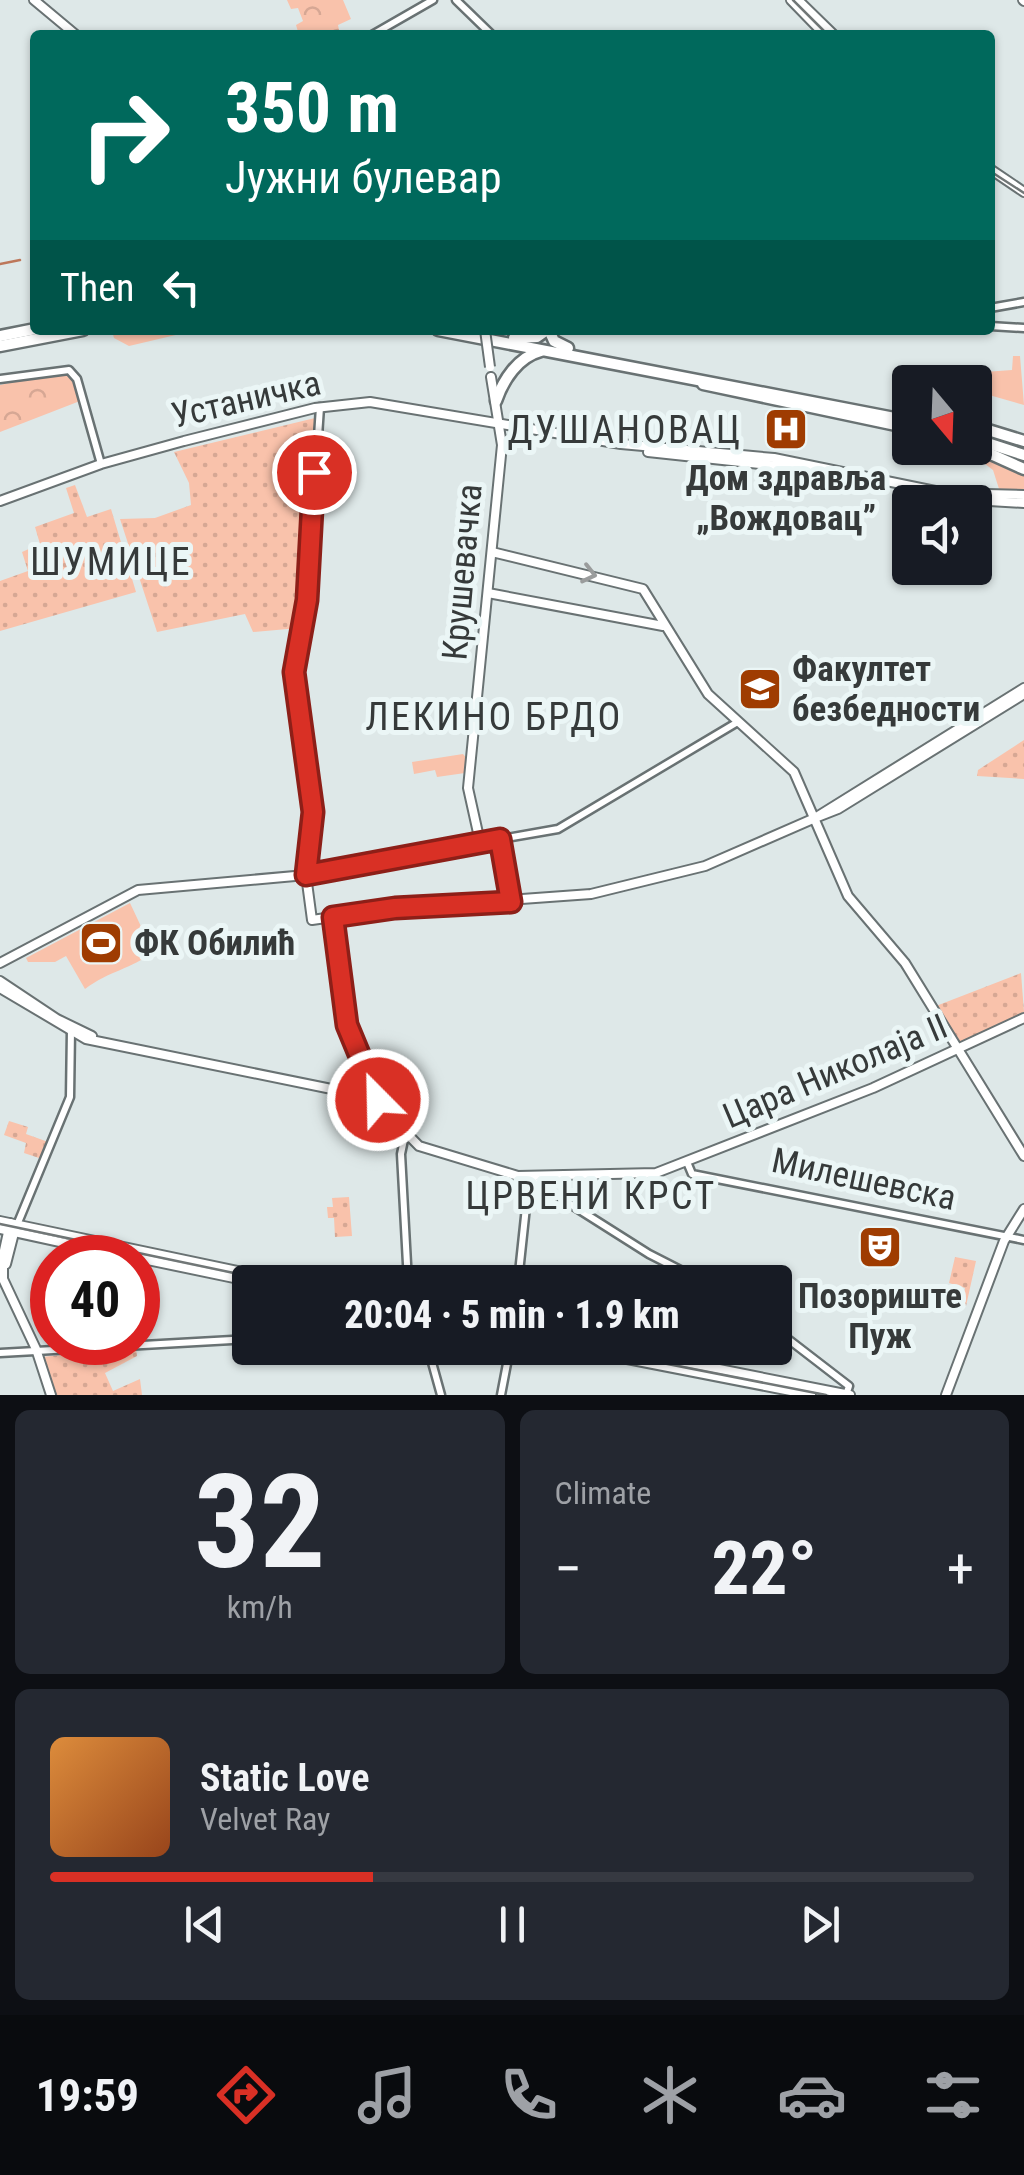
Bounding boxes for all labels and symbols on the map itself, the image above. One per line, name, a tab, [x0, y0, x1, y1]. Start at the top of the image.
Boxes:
street label: Устаничка	[168, 362, 325, 437]
north arrow	[892, 365, 992, 465]
hospital icon: Дом здравља „Вождовац”	[763, 406, 809, 452]
district label: ДУШАНОВАЦ	[508, 408, 743, 452]
pin	[272, 430, 357, 515]
place label: Дом здравља „Вождовац”	[686, 458, 886, 539]
street label: Крушевачка	[434, 482, 491, 662]
district label: ШУМИЦЕ	[30, 540, 192, 584]
one-way arrow	[580, 562, 597, 583]
place label: Факултет безбедности	[792, 649, 980, 730]
school or university icon: Факултет безбедности	[737, 666, 783, 712]
district label: ЛЕКИНО БРДО	[365, 695, 623, 739]
sports icon: ФК Обилић	[78, 920, 124, 966]
place label: ФК Обилић	[134, 923, 295, 964]
street label: Цара Николаја II	[717, 1006, 953, 1137]
position arrow	[326, 1048, 430, 1152]
street label: Милешевска	[768, 1140, 960, 1219]
district label: ЦРВЕНИ КРСТ	[465, 1174, 717, 1218]
theatre icon: Позориште Пуж	[857, 1224, 903, 1270]
speed limit sign: 40	[30, 1235, 160, 1365]
place label: Позориште Пуж	[798, 1276, 962, 1357]

